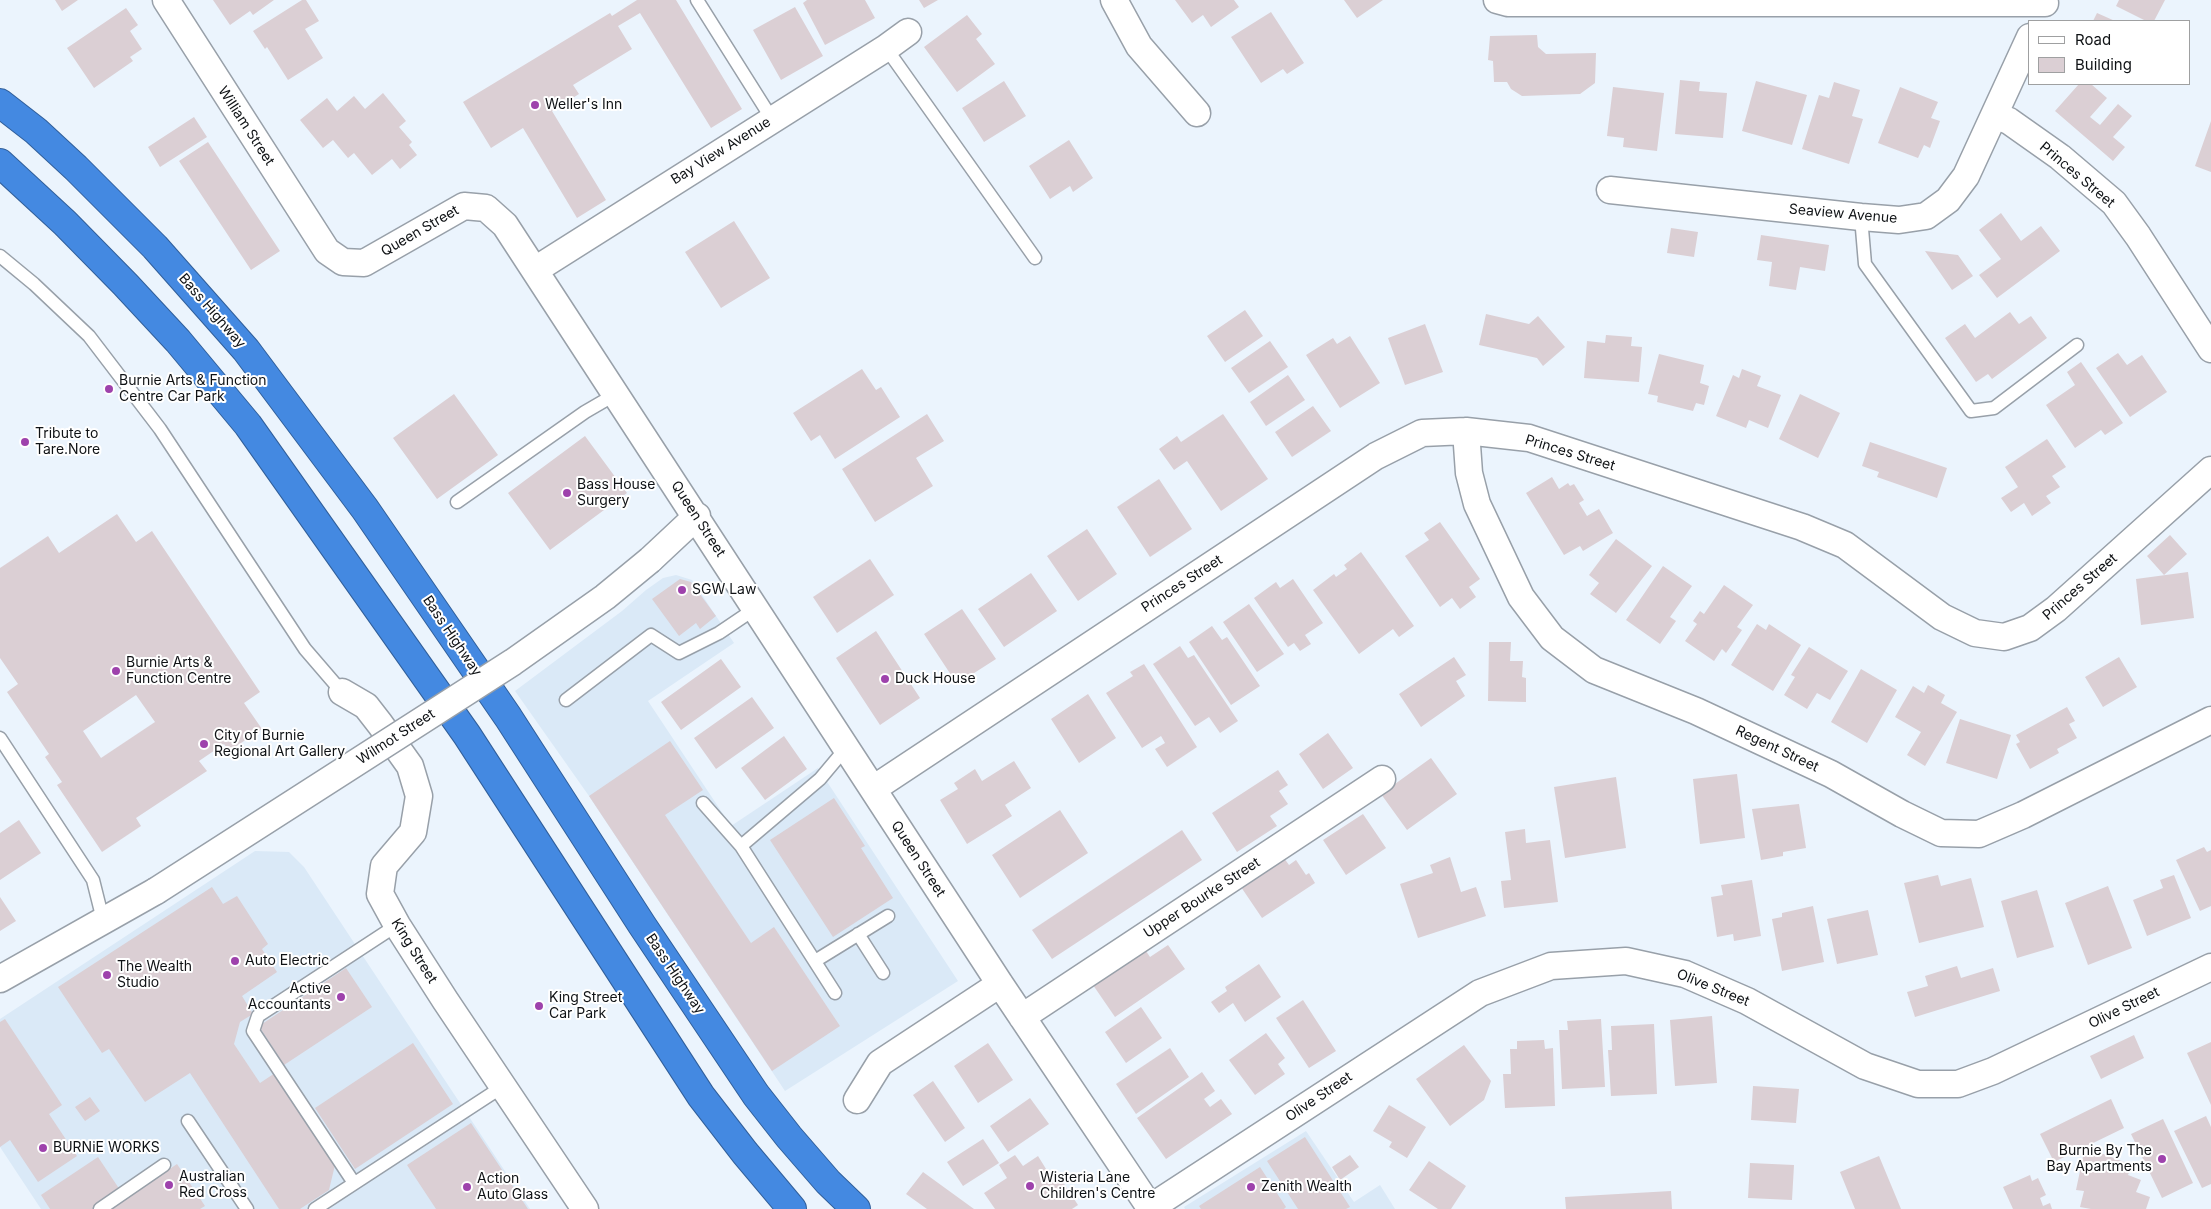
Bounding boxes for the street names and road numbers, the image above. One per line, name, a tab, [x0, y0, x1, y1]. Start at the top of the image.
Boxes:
street label: William Street	[214, 83, 278, 169]
street label: Bay View Avenue	[668, 114, 774, 188]
street label: Princes Street	[2036, 139, 2118, 211]
street label: Seaview Avenue	[1788, 201, 1898, 227]
street label: Queen Street	[378, 202, 462, 260]
street label: Bass Highway	[175, 270, 249, 352]
street label: Princes Street	[1523, 431, 1617, 475]
street label: Queen Street	[667, 478, 729, 560]
street label: Princes Street	[2039, 550, 2121, 624]
street label: Princes Street	[1138, 552, 1226, 616]
street label: Bass Highway	[419, 593, 485, 679]
street label: Wilmot Street	[354, 706, 438, 768]
street label: Regent Street	[1733, 722, 1821, 776]
street label: Queen Street	[887, 818, 949, 900]
street label: Upper Bourke Street	[1141, 854, 1263, 942]
street label: King Street	[387, 915, 441, 987]
street label: Bass Highway	[642, 931, 708, 1017]
street label: Olive Street	[1674, 966, 1752, 1010]
street label: Olive Street	[2086, 984, 2162, 1032]
street label: Olive Street	[1283, 1069, 1355, 1125]

